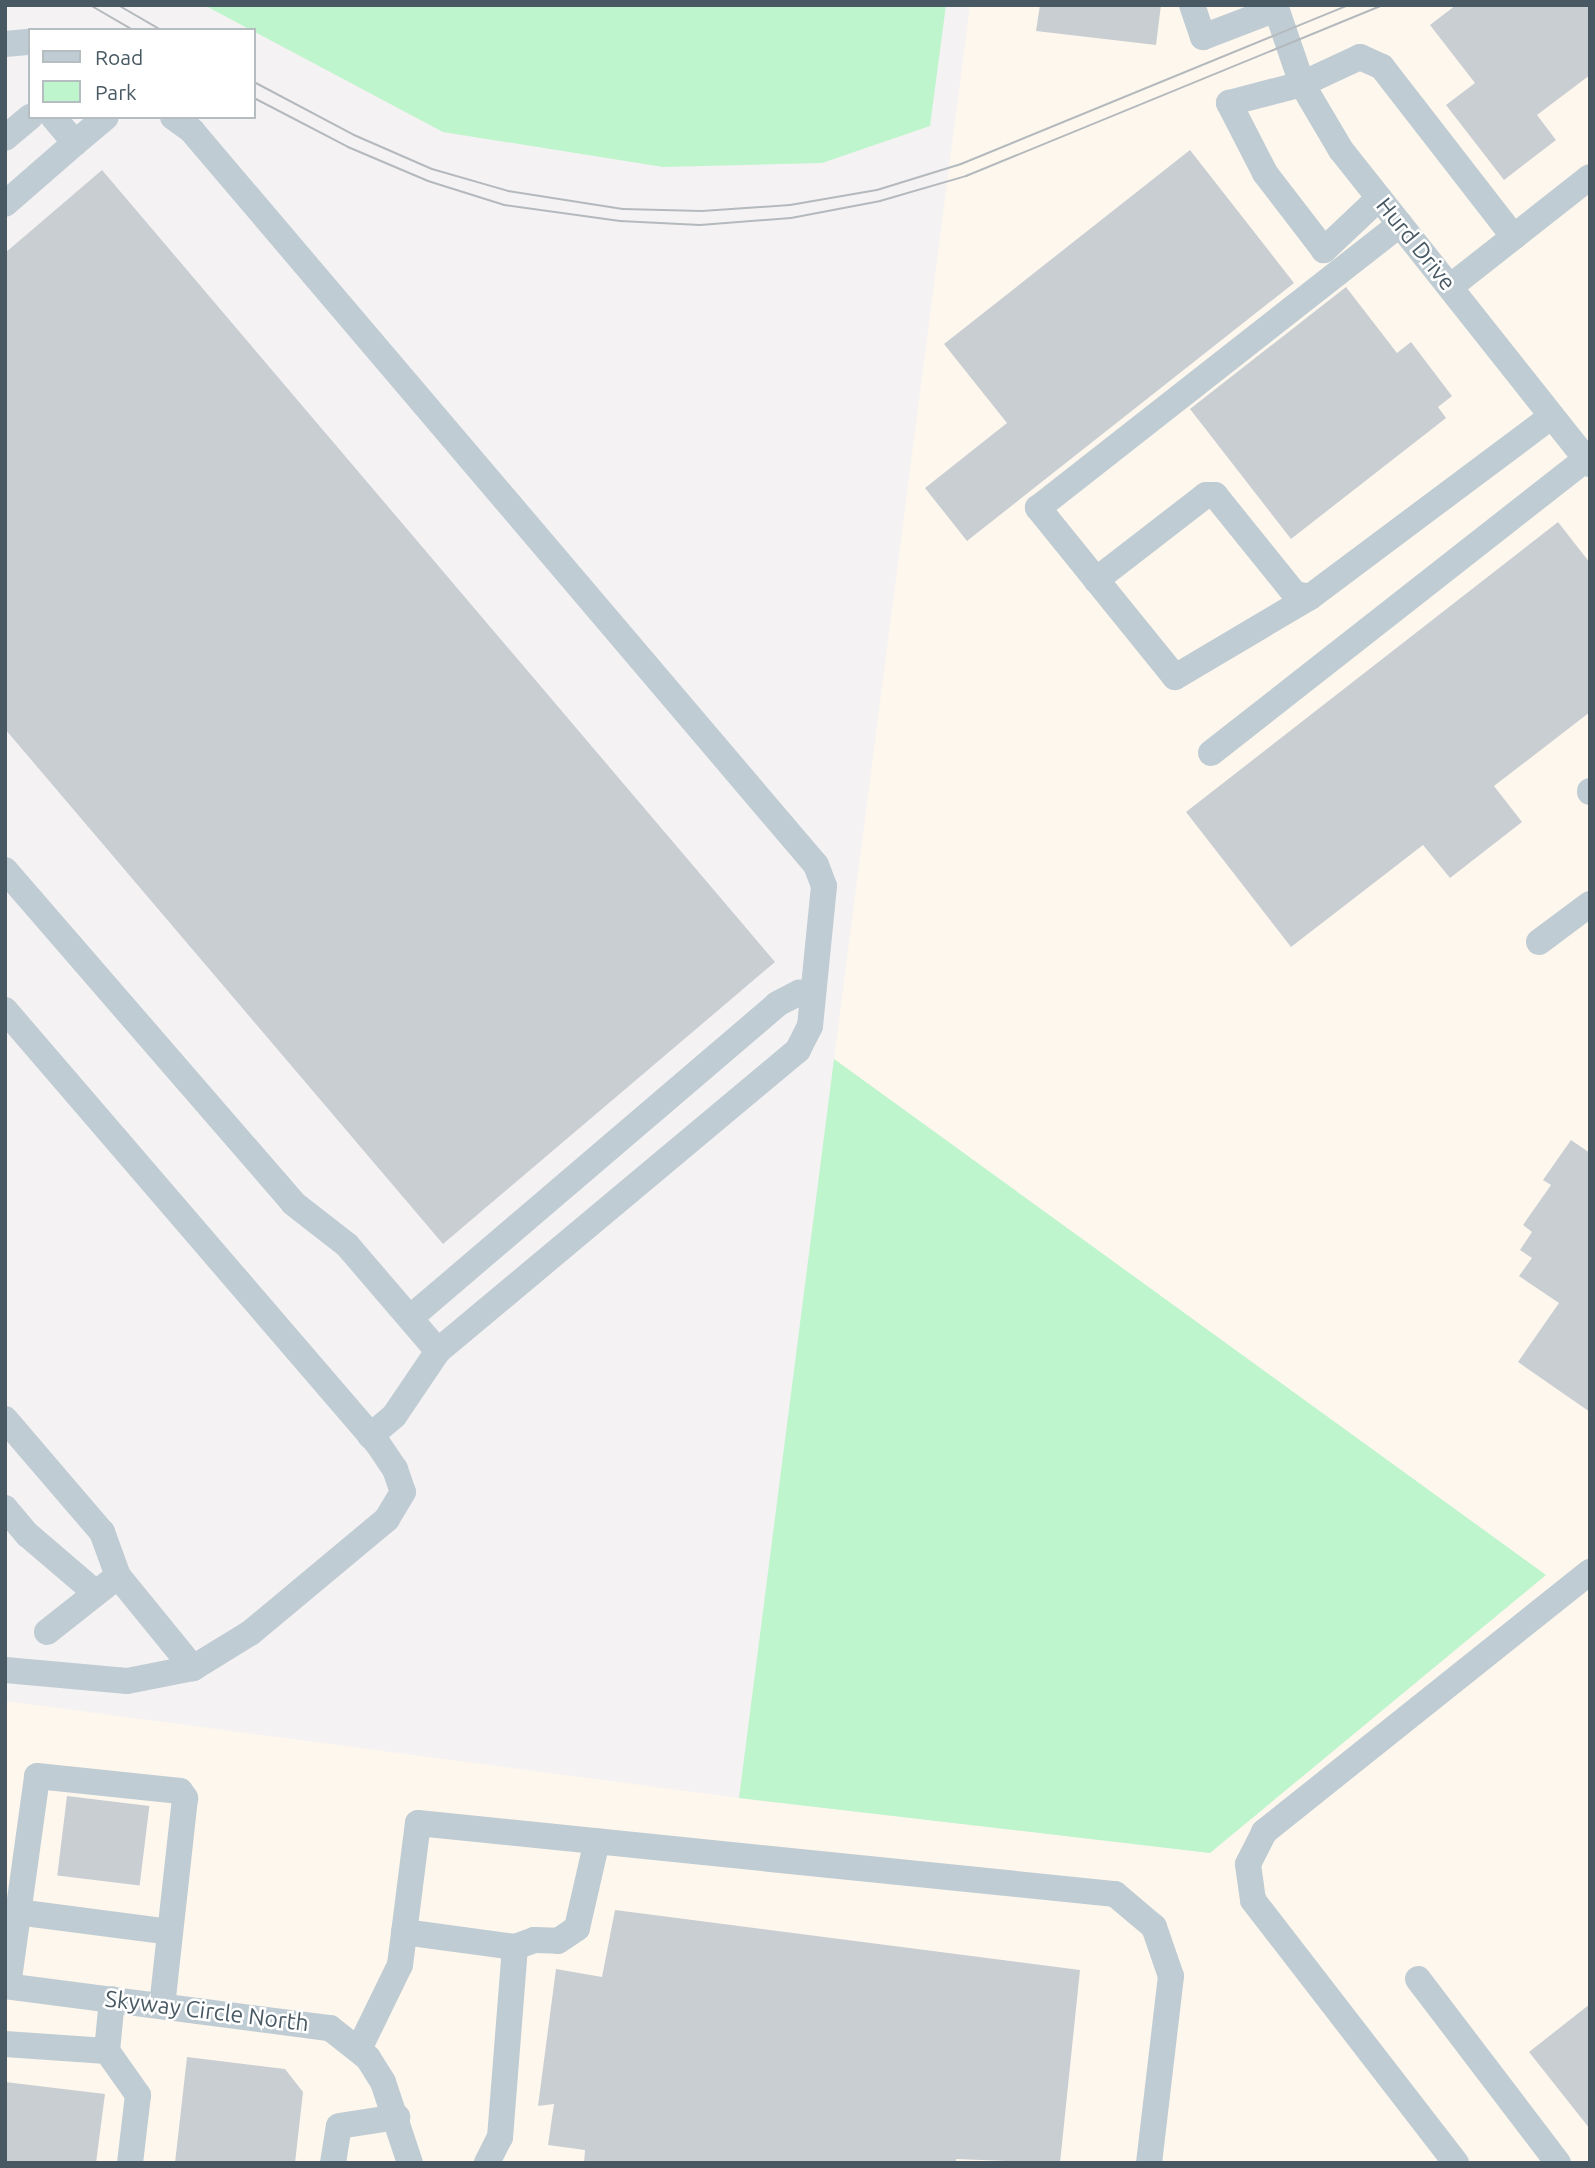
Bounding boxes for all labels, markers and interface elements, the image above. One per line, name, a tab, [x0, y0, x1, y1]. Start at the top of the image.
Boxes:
legend	[28, 28, 256, 119]
text: Road	[95, 45, 143, 69]
text: Park	[95, 80, 137, 104]
street label: Hurd Drive	[1370, 192, 1462, 296]
street label: Skyway Circle North	[104, 1985, 310, 2037]

